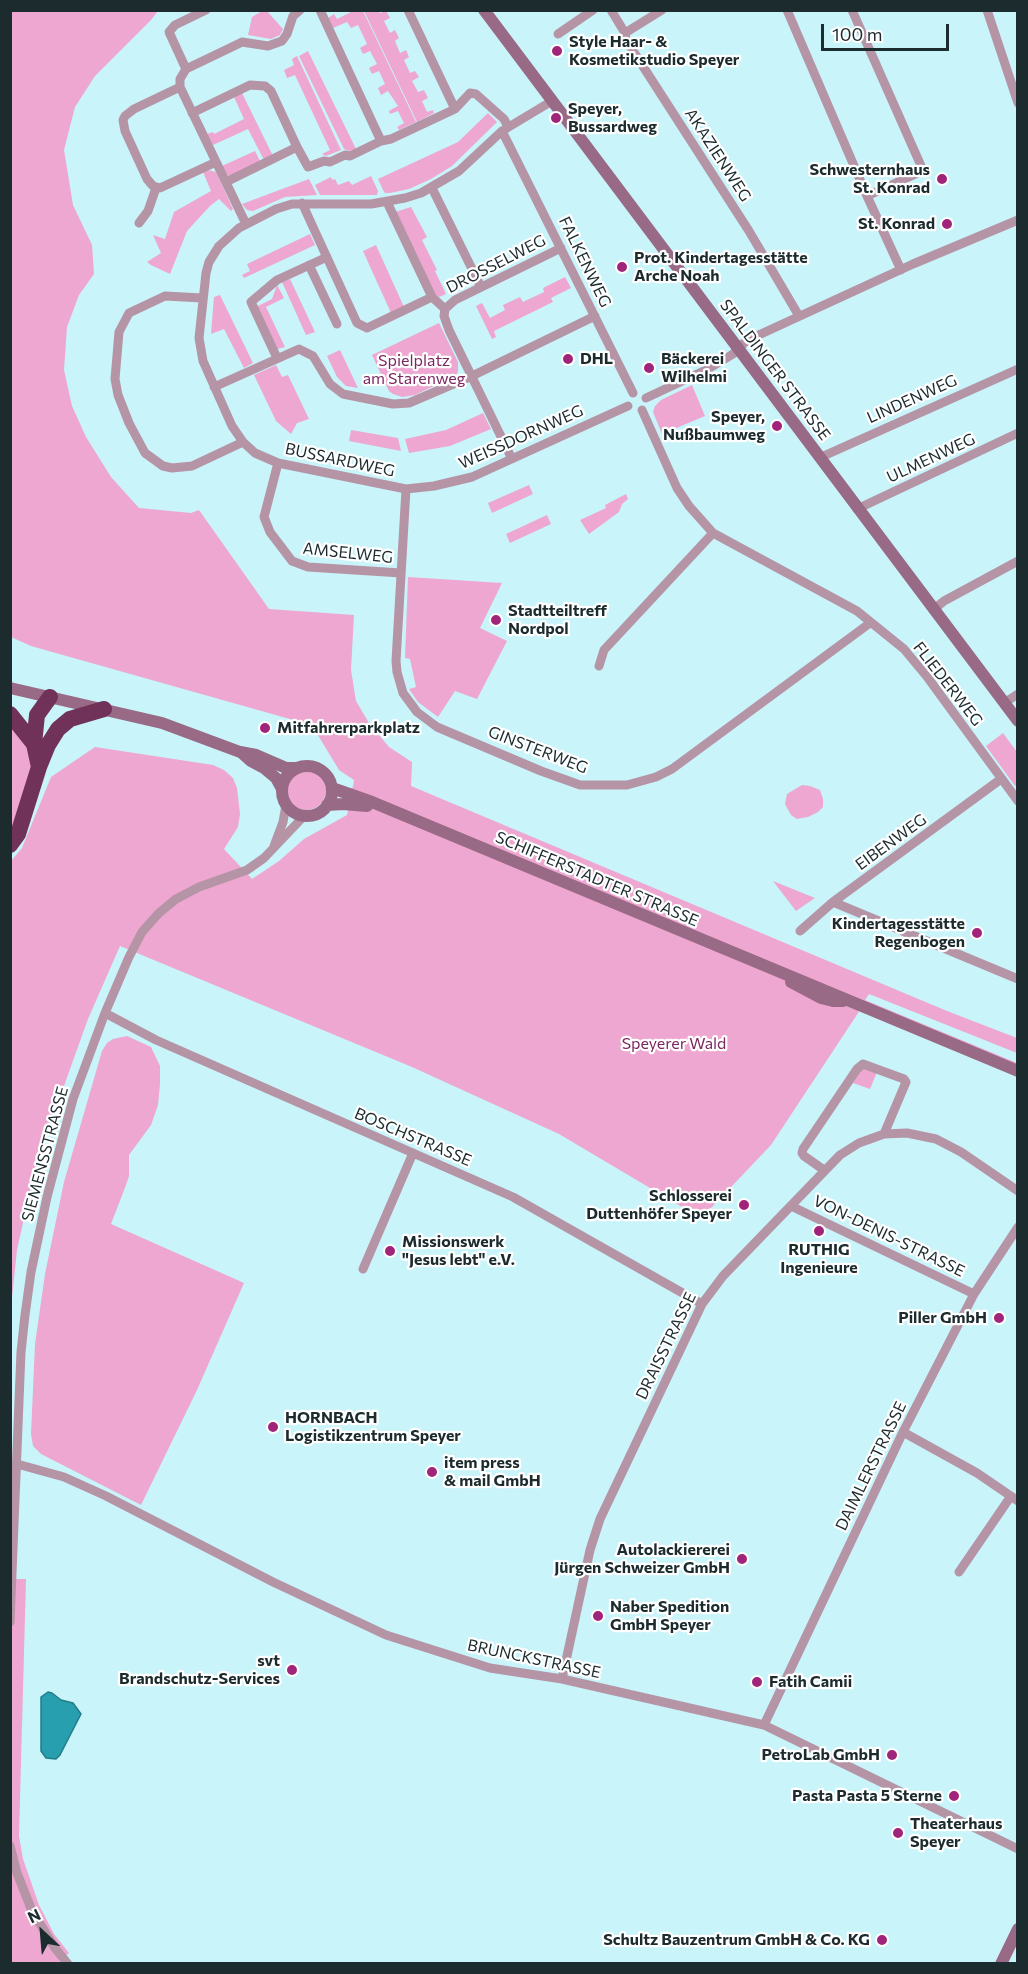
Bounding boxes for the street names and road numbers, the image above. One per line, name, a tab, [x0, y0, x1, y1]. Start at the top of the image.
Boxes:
street label: AKAZIENWEG	[681, 105, 755, 205]
street label: FALKENWEG	[555, 213, 615, 311]
street label: DROSSELWEG	[443, 231, 549, 297]
street label: SPALDINGER STRASSE	[716, 296, 834, 444]
street label: LINDENWEG	[864, 371, 960, 427]
street label: WEISSDORNWEG	[456, 401, 586, 473]
street label: ULMENWEG	[884, 429, 978, 487]
street label: BUSSARDWEG	[283, 439, 397, 481]
street label: AMSELWEG	[302, 539, 394, 567]
street label: FLIEDERWEG	[909, 638, 987, 730]
street label: GINSTERWEG	[485, 722, 591, 778]
street label: EIBENWEG	[852, 810, 930, 874]
street label: SCHIFFERSTADTER STRASSE	[493, 827, 701, 931]
street label: SIEMENSSTRASSE	[18, 1084, 72, 1224]
street label: BOSCHSTRASSE	[352, 1104, 474, 1170]
street label: VON-DENIS-STRASSE	[810, 1191, 968, 1281]
street label: DRAISSTRASSE	[632, 1289, 700, 1403]
street label: DAIMLERSTRASSE	[831, 1398, 911, 1534]
street label: BRUNCKSTRASSE	[466, 1636, 602, 1682]

